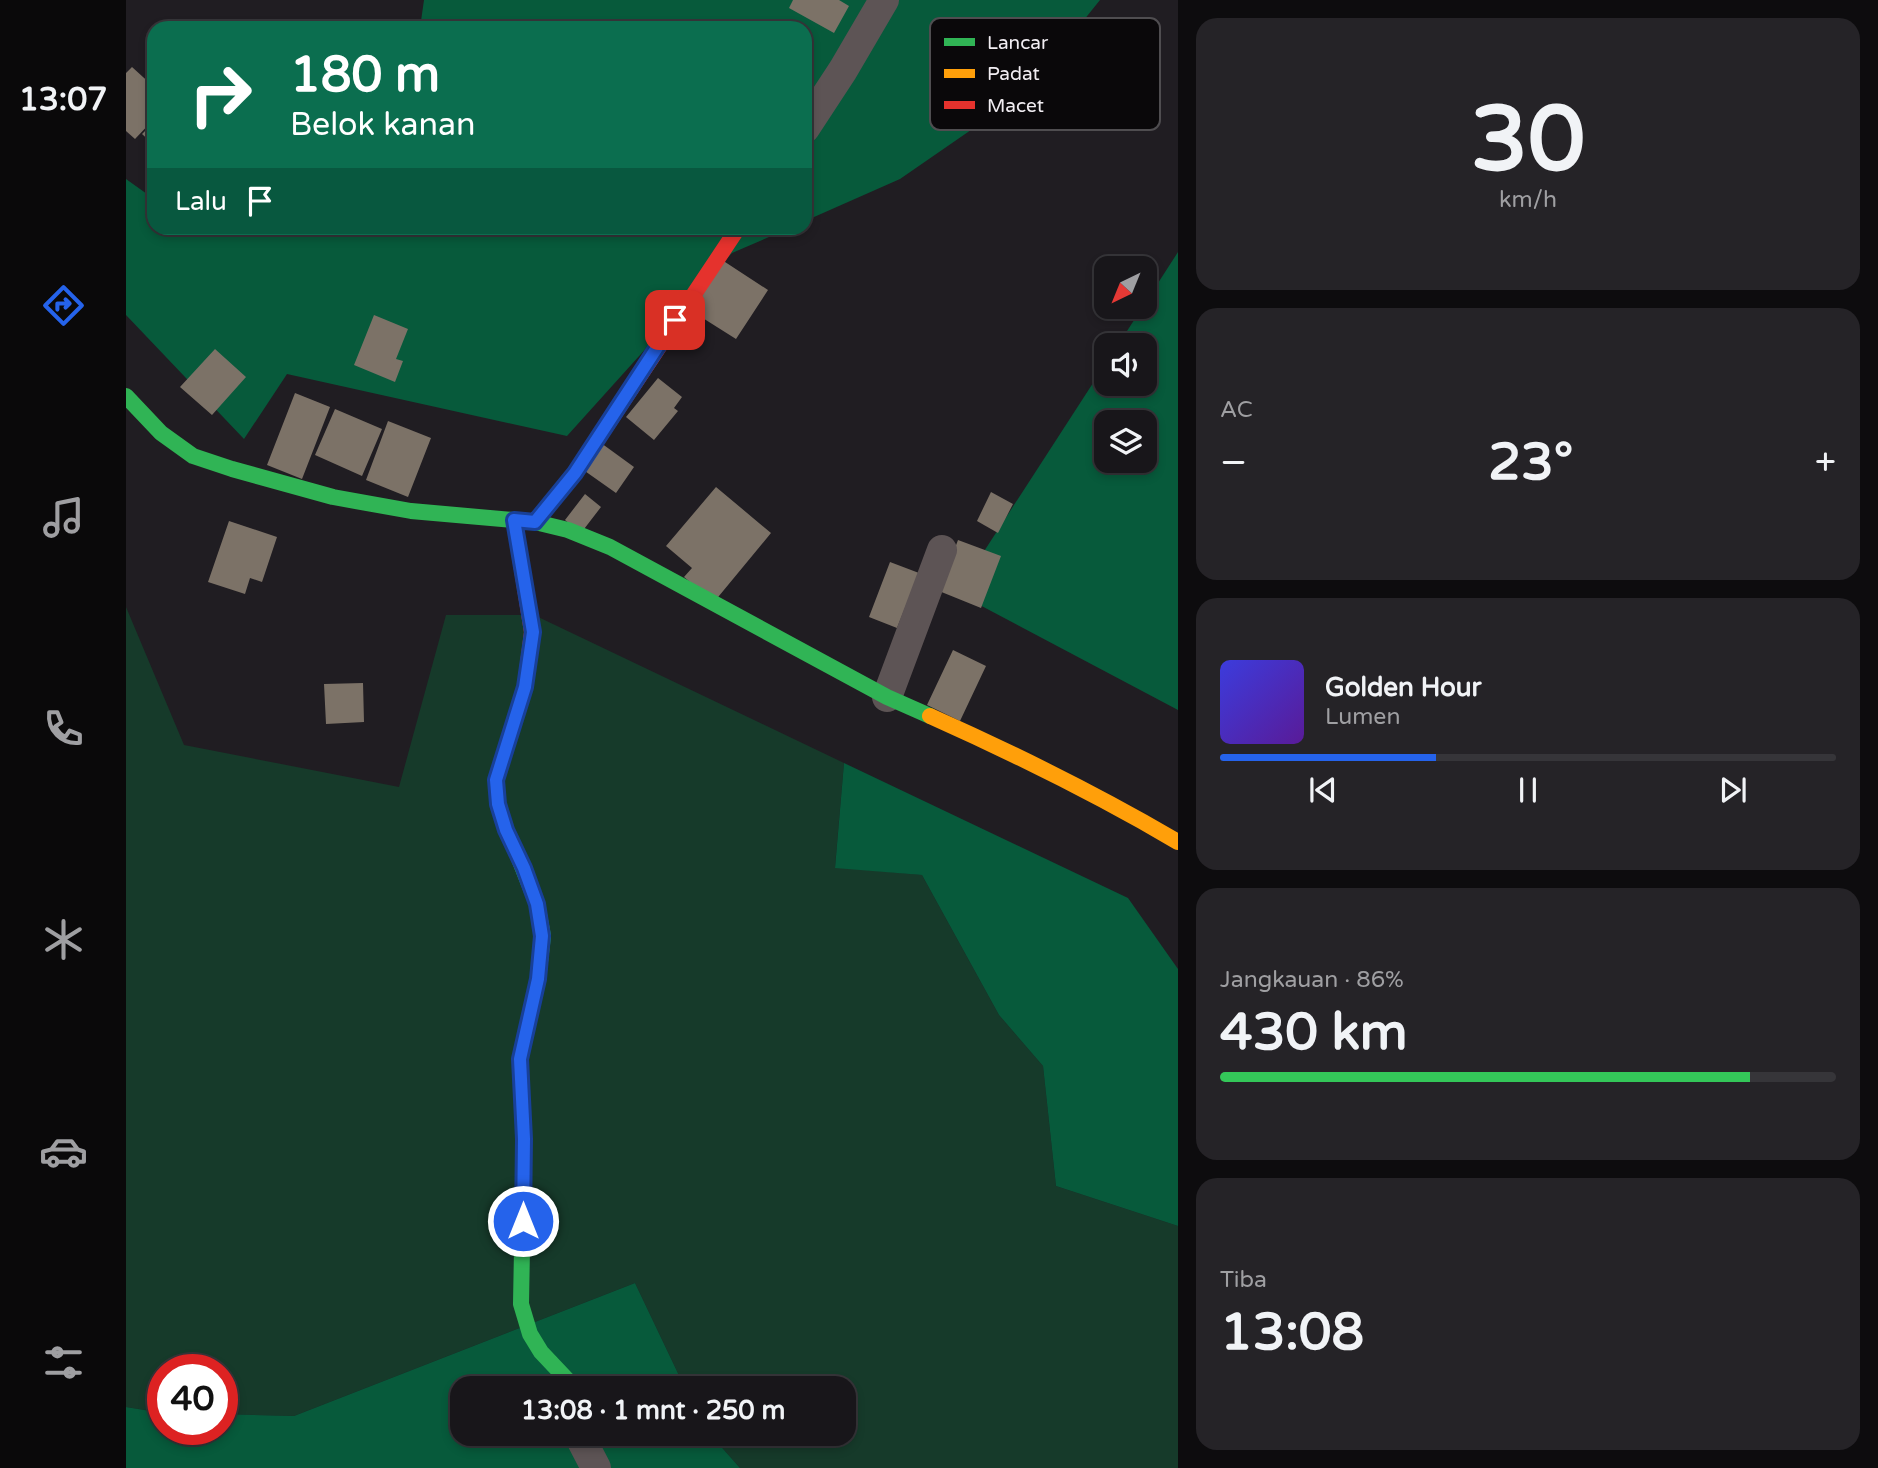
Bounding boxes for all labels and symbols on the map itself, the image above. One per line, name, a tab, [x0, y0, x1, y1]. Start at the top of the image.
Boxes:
legend	[930, 18, 1160, 130]
text: Lancar	[987, 32, 1049, 54]
text: Padat	[987, 63, 1040, 85]
text: Macet	[987, 95, 1044, 117]
north arrow	[1094, 256, 1157, 318]
pin	[645, 290, 705, 350]
position arrow	[486, 1184, 560, 1258]
speed limit sign: 40	[147, 1354, 238, 1445]

